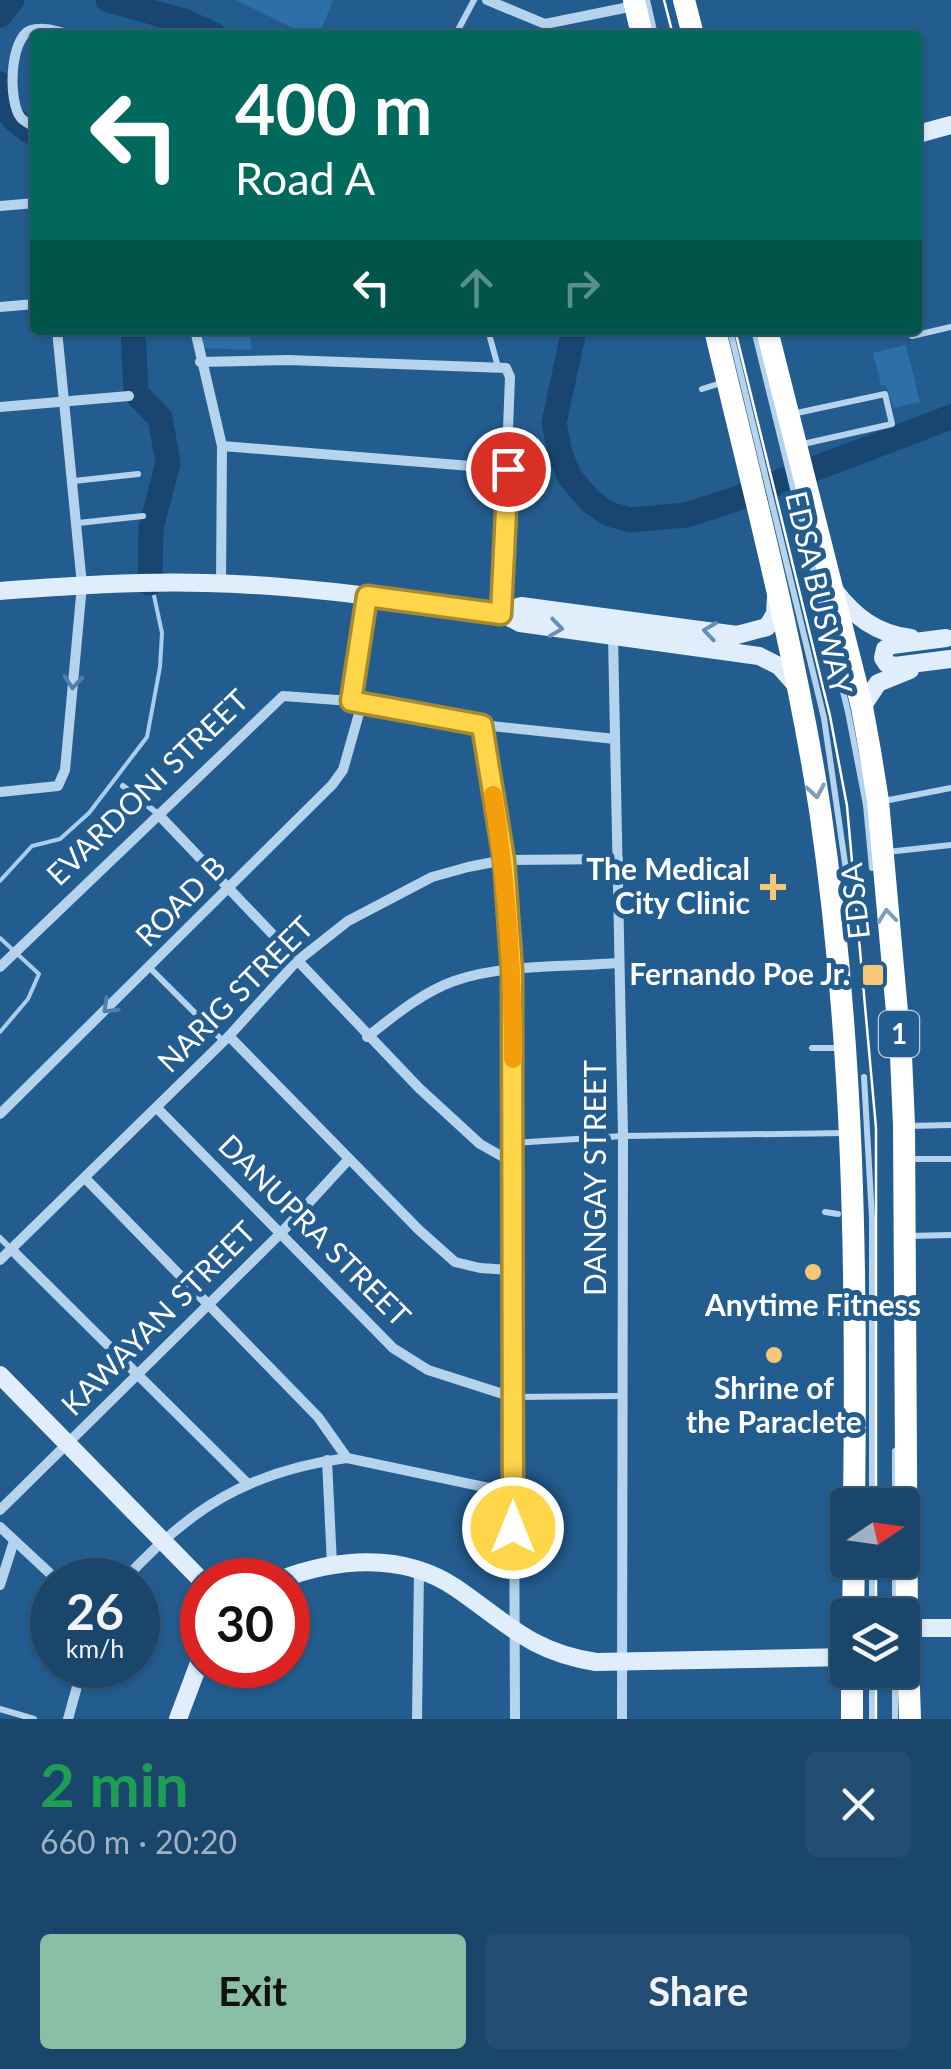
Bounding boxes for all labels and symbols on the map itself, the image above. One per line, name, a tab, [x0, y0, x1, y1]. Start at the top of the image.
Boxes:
pin	[466, 427, 551, 512]
street label: EDSA BUSWAY	[779, 487, 861, 698]
one-way arrow	[548, 616, 564, 637]
one-way arrow	[702, 622, 718, 643]
one-way arrow	[63, 674, 85, 690]
street label: EVARDONI STREET	[38, 681, 255, 892]
one-way arrow	[805, 782, 826, 799]
street label: ROAD B	[127, 848, 232, 953]
place label: The Medical City Clinic	[586, 850, 750, 920]
street label: EDSA	[832, 861, 876, 941]
marker: The Medical City Clinic	[760, 874, 786, 900]
street label: NARIG STREET	[149, 908, 320, 1079]
one-way arrow	[877, 908, 899, 924]
place label: Fernando Poe Jr.	[629, 955, 850, 991]
marker: Fernando Poe Jr.	[860, 962, 886, 988]
one-way arrow	[103, 996, 121, 1014]
road number: 1	[879, 1011, 919, 1057]
street label: DANGAY STREET	[576, 1060, 612, 1296]
street label: DANUPRA STREET	[212, 1126, 419, 1333]
street label: KAWAYAN STREET	[53, 1213, 262, 1422]
marker: Anytime Fitness	[802, 1261, 824, 1283]
place label: Anytime Fitness	[704, 1286, 921, 1322]
marker: Shrine of the Paraclete	[763, 1344, 785, 1366]
place label: Shrine of the Paraclete	[686, 1369, 862, 1439]
position arrow	[461, 1476, 565, 1580]
north arrow	[830, 1488, 920, 1578]
speed limit sign: 30	[180, 1558, 310, 1688]

